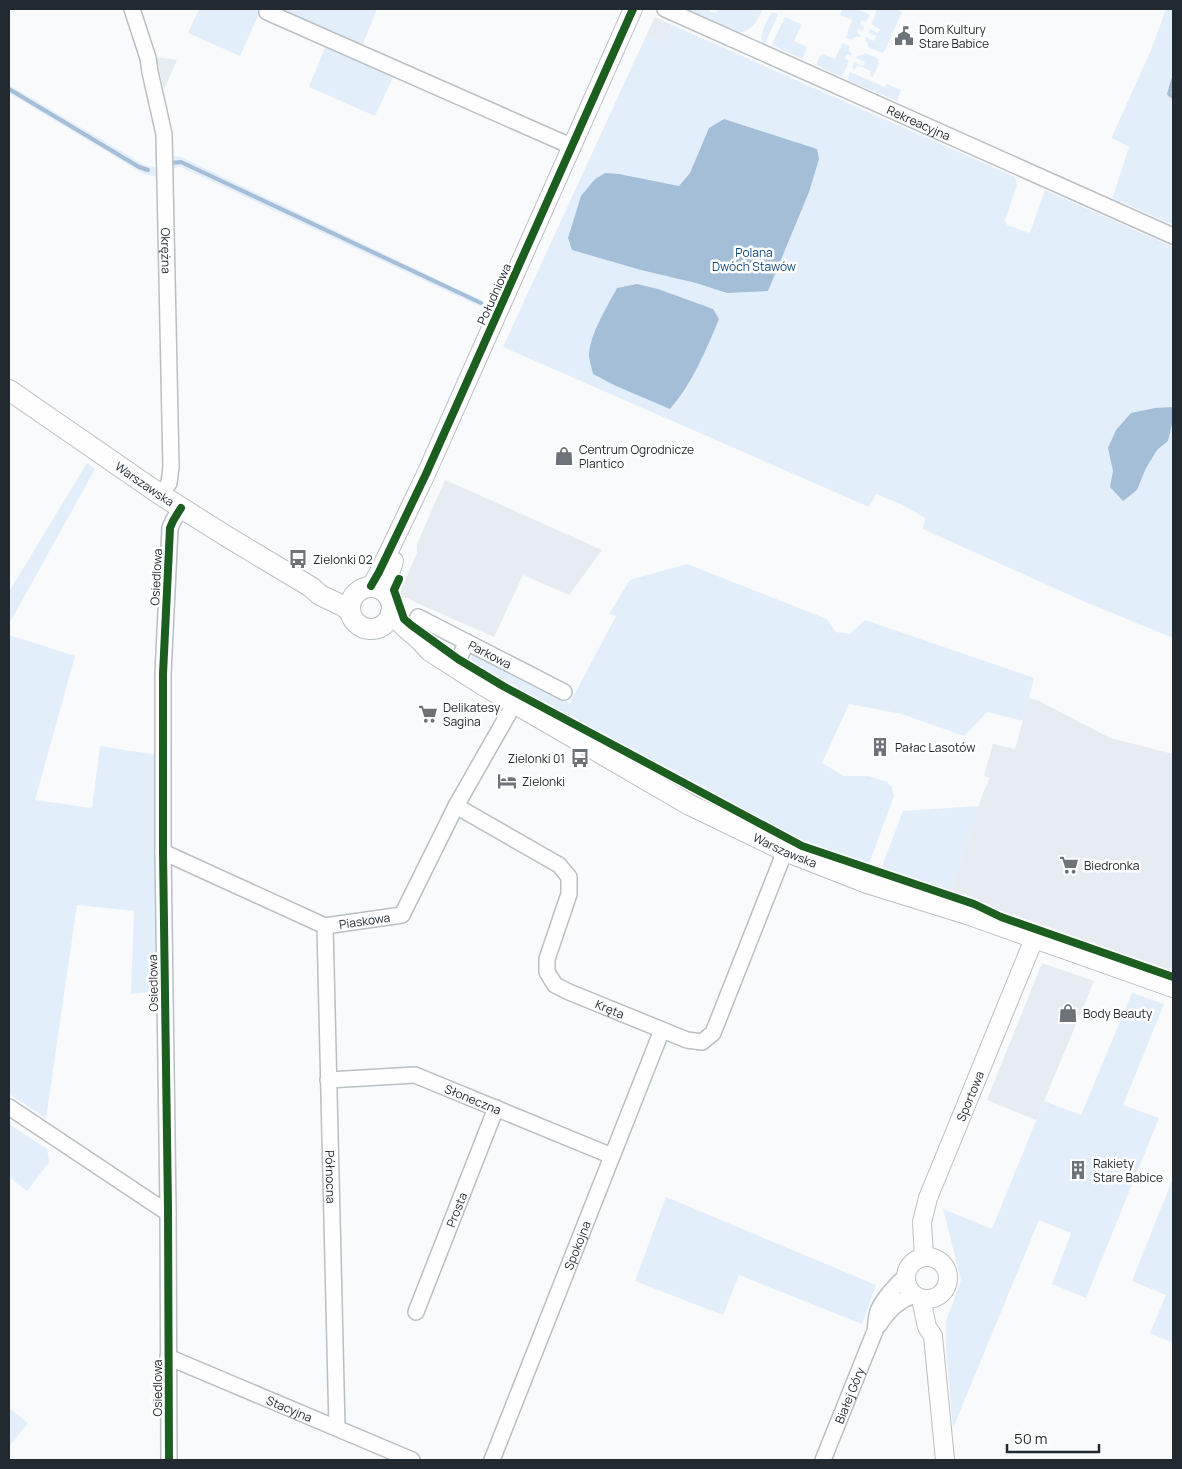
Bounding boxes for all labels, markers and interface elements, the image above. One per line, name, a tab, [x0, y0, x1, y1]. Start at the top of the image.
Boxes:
place label: Dom Kultury Stare Babice	[919, 21, 989, 52]
public building icon: Dom Kultury Stare Babice	[893, 25, 915, 47]
street label: Rekreacyjna	[884, 101, 953, 144]
street label: Okrężna	[157, 227, 175, 274]
park label: Polana Dwóch Stawów	[712, 244, 796, 275]
street label: Południowa	[473, 261, 515, 327]
place label: Centrum Ogrodnicze Plantico	[579, 441, 694, 472]
shop icon: Centrum Ogrodnicze Plantico	[553, 445, 575, 467]
street label: Warszawska	[112, 457, 178, 510]
street label: Osiedlowa	[146, 548, 166, 606]
bus stop icon: Zielonki 02	[287, 548, 309, 570]
place label: Zielonki 02	[313, 551, 373, 568]
street label: Parkowa	[466, 636, 514, 672]
place label: Delikatesy Sagina	[443, 699, 501, 730]
supermarket icon: Delikatesy Sagina	[417, 703, 439, 725]
building icon: Pałac Lasotów	[869, 736, 891, 758]
place label: Pałac Lasotów	[895, 739, 975, 756]
bus stop icon: Zielonki 01	[569, 747, 591, 769]
place label: Zielonki 01	[508, 750, 565, 767]
hotel icon: Zielonki	[496, 770, 518, 792]
place label: Zielonki	[522, 773, 565, 790]
street label: Warszawska	[750, 828, 820, 871]
supermarket icon: Biedronka	[1058, 854, 1080, 876]
place label: Biedronka	[1084, 857, 1139, 874]
street label: Piaskowa	[338, 908, 391, 932]
street label: Osiedlowa	[144, 954, 162, 1012]
street label: Kręta	[593, 995, 627, 1022]
shop icon: Body Beauty	[1057, 1002, 1079, 1024]
place label: Body Beauty	[1083, 1005, 1153, 1022]
street label: Sportowa	[952, 1068, 988, 1124]
street label: Słoneczna	[442, 1080, 504, 1118]
street label: Północna	[322, 1150, 340, 1204]
place label: Rakiety Stare Babice	[1093, 1155, 1163, 1186]
building icon: Rakiety Stare Babice	[1067, 1159, 1089, 1181]
street label: Prosta	[442, 1190, 471, 1230]
street label: Spokojna	[560, 1218, 594, 1272]
street label: Osiedlowa	[149, 1359, 166, 1417]
street label: Białej Góry	[830, 1364, 868, 1426]
street label: Stacyjna	[264, 1391, 315, 1426]
scale bar	[1007, 1422, 1100, 1454]
text: 50 m	[1014, 1428, 1048, 1449]

